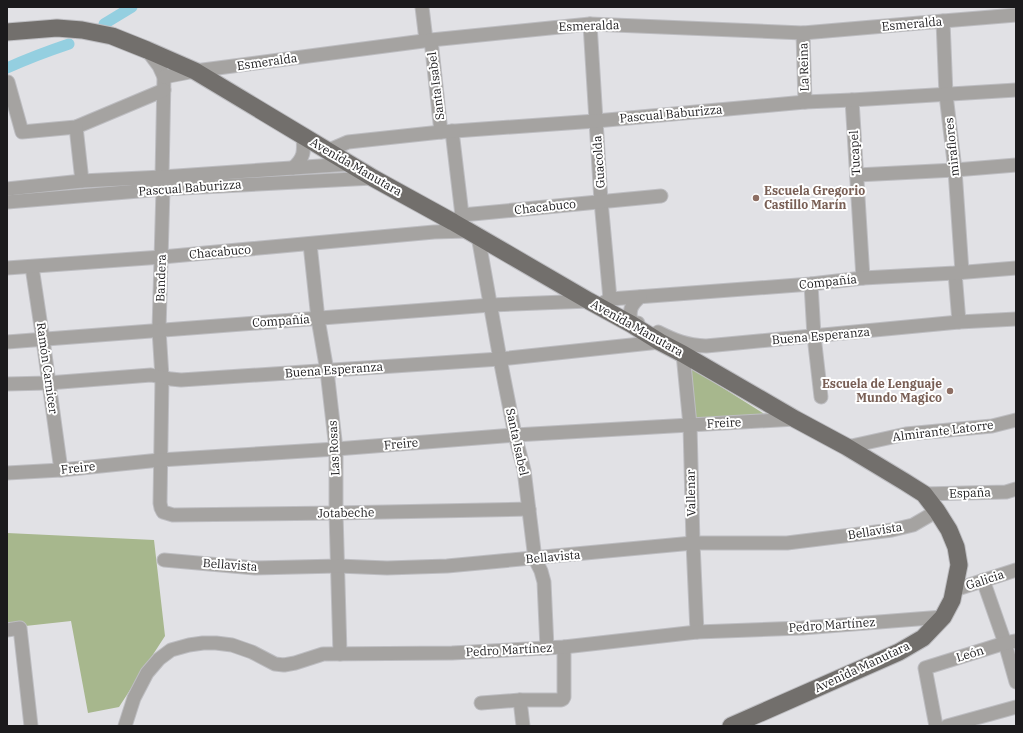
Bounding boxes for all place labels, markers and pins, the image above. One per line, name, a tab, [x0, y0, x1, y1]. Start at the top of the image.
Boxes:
place label: Escuela Gregorio Castillo Marín	[764, 183, 865, 212]
marker: Escuela Gregorio Castillo Marín	[751, 193, 761, 203]
place label: Escuela de Lenguaje Mundo Magico	[822, 376, 942, 405]
marker: Escuela de Lenguaje Mundo Magico	[945, 386, 955, 396]

